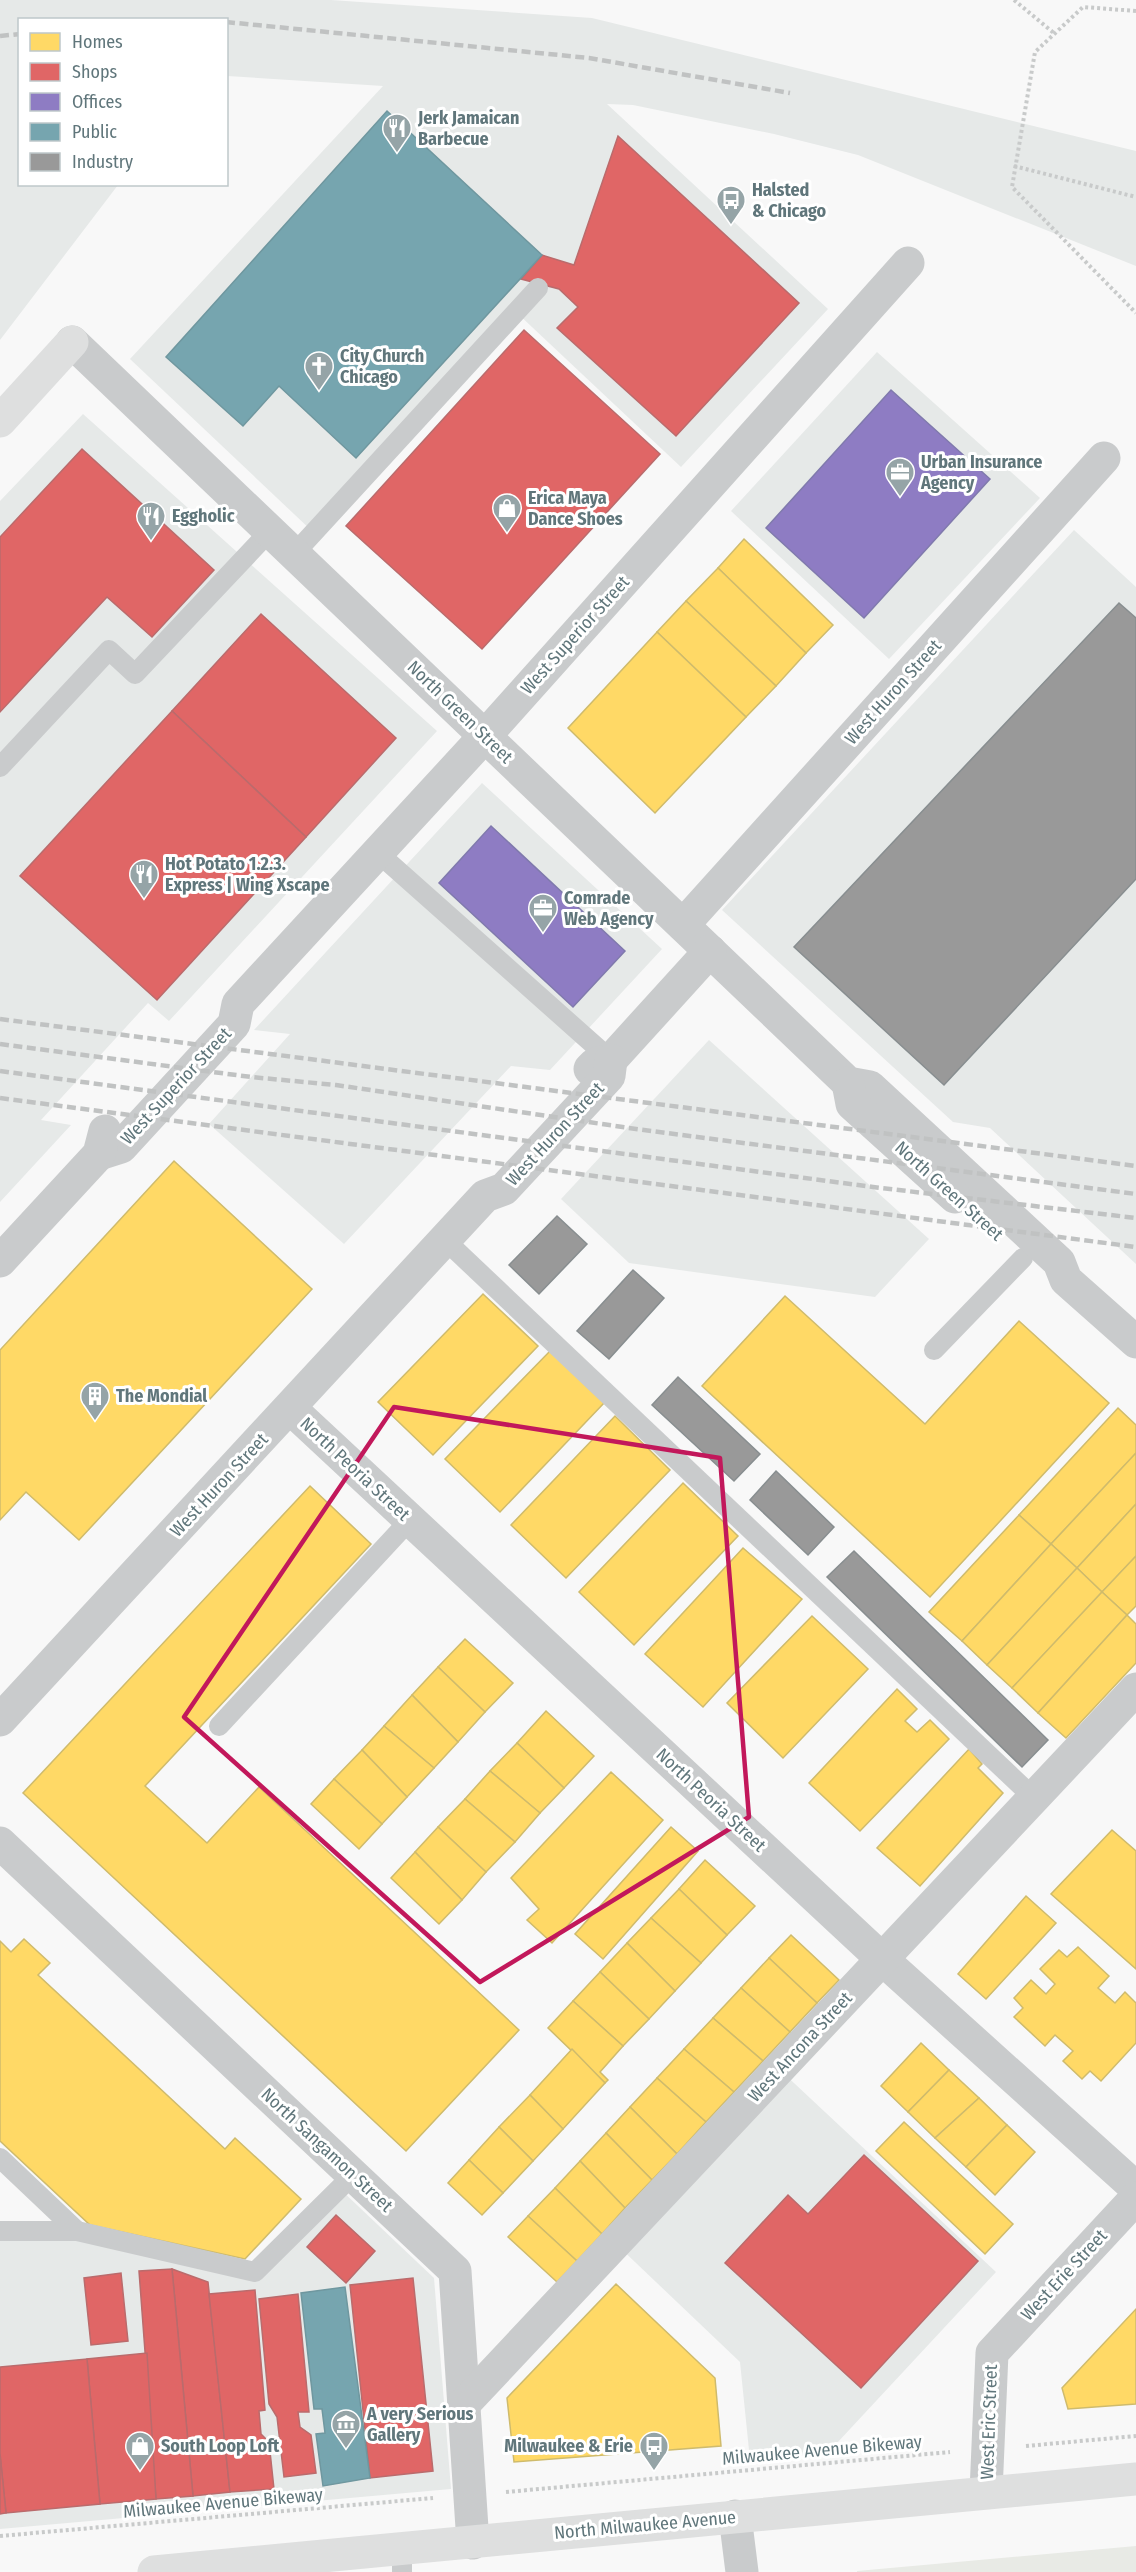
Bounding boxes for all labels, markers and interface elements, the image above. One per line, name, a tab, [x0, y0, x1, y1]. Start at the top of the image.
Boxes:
legend	[18, 18, 228, 186]
text: Homes	[72, 31, 123, 53]
text: Shops	[72, 61, 117, 83]
text: Offices	[72, 91, 122, 113]
place label: Jerk Jamaican Barbecue	[417, 107, 519, 150]
restaurant icon: Jerk Jamaican Barbecue	[381, 112, 413, 154]
text: Public	[72, 121, 117, 143]
text: Industry	[72, 151, 133, 173]
place label: Halsted & Chicago	[752, 179, 827, 222]
bus stop icon: Halsted & Chicago	[715, 184, 747, 226]
place label: City Church Chicago	[340, 345, 424, 388]
church icon: City Church Chicago	[303, 350, 335, 392]
place label: Urban Insurance Agency	[920, 451, 1042, 494]
office icon: Urban Insurance Agency	[884, 456, 916, 498]
place label: Erica Maya Dance Shoes	[528, 487, 623, 530]
shop icon: Erica Maya Dance Shoes	[491, 492, 523, 534]
restaurant icon: Eggholic	[135, 500, 167, 542]
place label: Eggholic	[172, 505, 235, 527]
street label: West Superior Street	[516, 571, 634, 699]
street label: West Huron Street	[840, 635, 946, 749]
street label: North Green Street	[403, 656, 517, 768]
place label: Hot Potato 1.2.3. Express | Wing Xscape	[165, 853, 330, 896]
restaurant icon: Hot Potato 1.2.3. Express | Wing Xscape	[128, 858, 160, 900]
place label: Comrade Web Agency	[564, 887, 654, 930]
office icon: Comrade Web Agency	[527, 892, 559, 934]
street label: West Superior Street	[116, 1023, 236, 1149]
street label: West Huron Street	[501, 1078, 609, 1190]
street label: North Green Street	[890, 1137, 1008, 1245]
building icon: The Mondial	[79, 1380, 111, 1422]
place label: The Mondial	[116, 1385, 207, 1407]
street label: North Peoria Street	[296, 1413, 414, 1525]
street label: West Huron Street	[165, 1429, 273, 1541]
street label: North Peoria Street	[652, 1744, 770, 1856]
street label: West Ancona Street	[743, 1987, 857, 2107]
street label: North Sangamon Street	[257, 2083, 397, 2217]
street label: West Erie Street	[1016, 2225, 1112, 2325]
street label: West Eric Street	[976, 2364, 1002, 2480]
place label: A very Serious Gallery	[366, 2403, 474, 2446]
museum icon: A very Serious Gallery	[330, 2408, 362, 2450]
shop icon: South Loop Loft	[124, 2430, 156, 2472]
bus stop icon: Milwaukee & Erie	[638, 2430, 670, 2472]
street label: Milwaukee Avenue Bikeway	[721, 2430, 923, 2470]
place label: South Loop Loft	[161, 2435, 280, 2457]
place label: Milwaukee & Erie	[504, 2435, 633, 2457]
street label: Milwaukee Avenue Bikeway	[122, 2483, 324, 2523]
street label: North Milwaukee Avenue	[553, 2506, 737, 2544]

